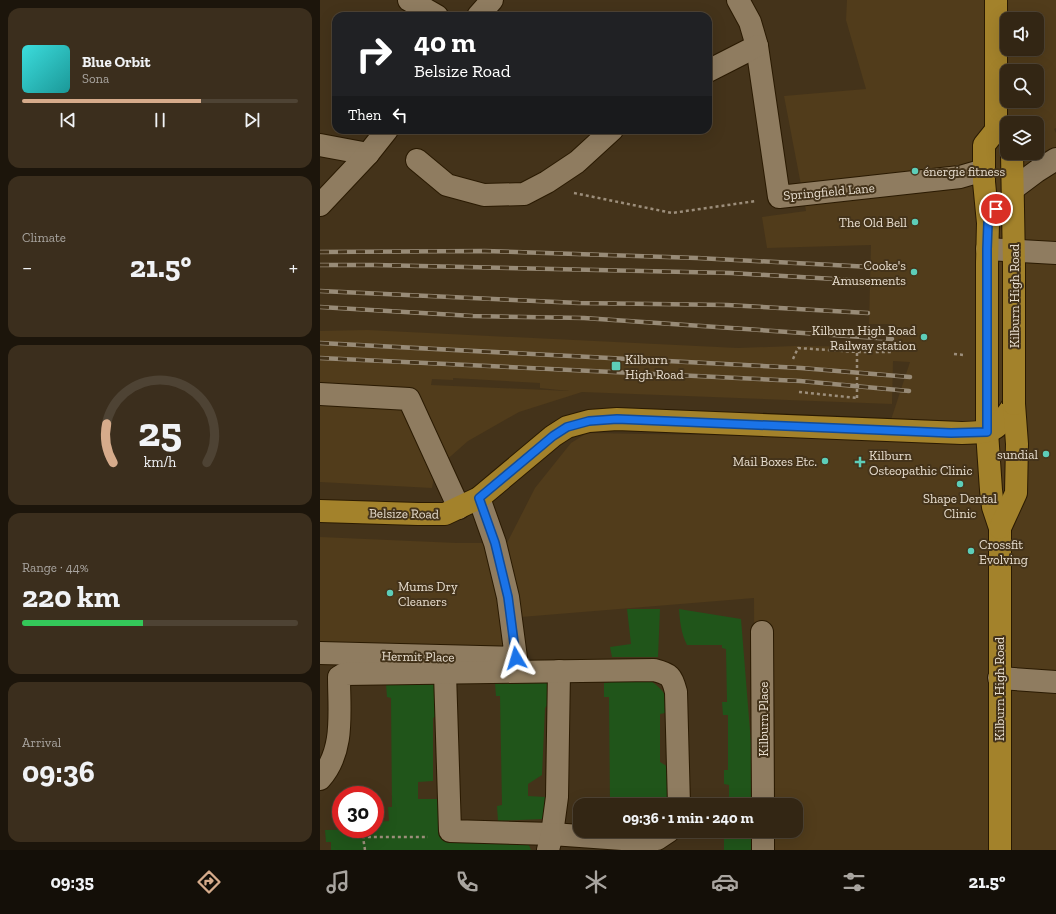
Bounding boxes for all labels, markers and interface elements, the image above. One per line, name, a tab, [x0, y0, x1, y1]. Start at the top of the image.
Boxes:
map controls	[1000, 12, 1044, 160]
button: sound	[1000, 12, 1044, 56]
text: 40 m	[414, 26, 476, 59]
icon: right	[348, 28, 400, 80]
text: Blue Orbit	[82, 53, 150, 71]
text: Belsize Road	[414, 60, 511, 82]
button: search	[1000, 64, 1044, 108]
text: Sona	[82, 71, 109, 86]
icon: left	[389, 104, 411, 126]
text: Then	[348, 106, 381, 124]
icon: previous	[57, 109, 79, 131]
icon: pause	[149, 109, 171, 131]
icon: next	[241, 109, 263, 131]
button: layers	[1000, 116, 1044, 160]
place label: énergie fitness	[923, 164, 1005, 179]
marker: énergie fitness	[910, 166, 920, 176]
street label: Springfield Lane	[783, 180, 875, 203]
pin	[979, 192, 1013, 226]
icon: arrive	[985, 198, 1007, 220]
place label: The Old Bell	[839, 215, 908, 230]
marker: The Old Bell	[910, 217, 920, 227]
text: Climate	[22, 230, 66, 245]
street label: Kilburn High Road	[1007, 244, 1022, 348]
text: 21.5°	[130, 249, 191, 285]
text: −	[22, 254, 32, 281]
text: +	[289, 254, 298, 281]
place label: Cooke's Amusements	[832, 258, 906, 288]
marker: Cooke's Amusements	[909, 267, 919, 277]
place label: Kilburn High Road Railway station	[812, 323, 917, 353]
marker: Kilburn High Road Railway station	[919, 332, 929, 342]
place label: Kilburn High Road	[625, 352, 684, 382]
marker: Kilburn High Road	[610, 360, 622, 372]
text: 25	[138, 407, 182, 457]
place label: sundial	[997, 447, 1039, 462]
place label: Kilburn Osteopathic Clinic	[869, 448, 973, 478]
marker: sundial	[1041, 449, 1051, 459]
text: km/h	[144, 454, 176, 471]
place label: Mail Boxes Etc.	[733, 454, 817, 469]
marker: Mail Boxes Etc.	[820, 456, 830, 466]
marker: Kilburn Osteopathic Clinic	[854, 456, 866, 468]
marker: Shape Dental Clinic	[955, 479, 965, 489]
place label: Shape Dental Clinic	[923, 491, 998, 521]
street label: Belsize Road	[369, 505, 439, 522]
place label: Crossfit Evolving	[979, 537, 1028, 567]
marker: Crossfit Evolving	[966, 546, 976, 556]
text: Range · 44%	[22, 560, 89, 575]
text: 220 km	[22, 579, 120, 615]
place label: Mums Dry Cleaners	[398, 579, 458, 609]
marker: Mums Dry Cleaners	[385, 588, 395, 598]
position arrow	[495, 637, 537, 679]
street label: Kilburn High Road	[992, 637, 1007, 741]
street label: Hermit Place	[381, 648, 455, 665]
street label: Kilburn Place	[756, 682, 771, 756]
text: Arrival	[22, 735, 61, 750]
text: 09:36	[22, 754, 95, 790]
speed limit sign: 30	[332, 786, 384, 838]
text: 09:36 · 1 min · 240 m	[622, 809, 754, 827]
icon: directions	[195, 868, 223, 896]
icon: music	[324, 868, 352, 896]
icon: phone	[453, 868, 481, 896]
icon: climate	[582, 868, 610, 896]
icon: car	[711, 868, 739, 896]
icon: filters	[840, 868, 868, 896]
text: 09:35	[50, 871, 94, 893]
text: 21.5°	[968, 871, 1005, 893]

